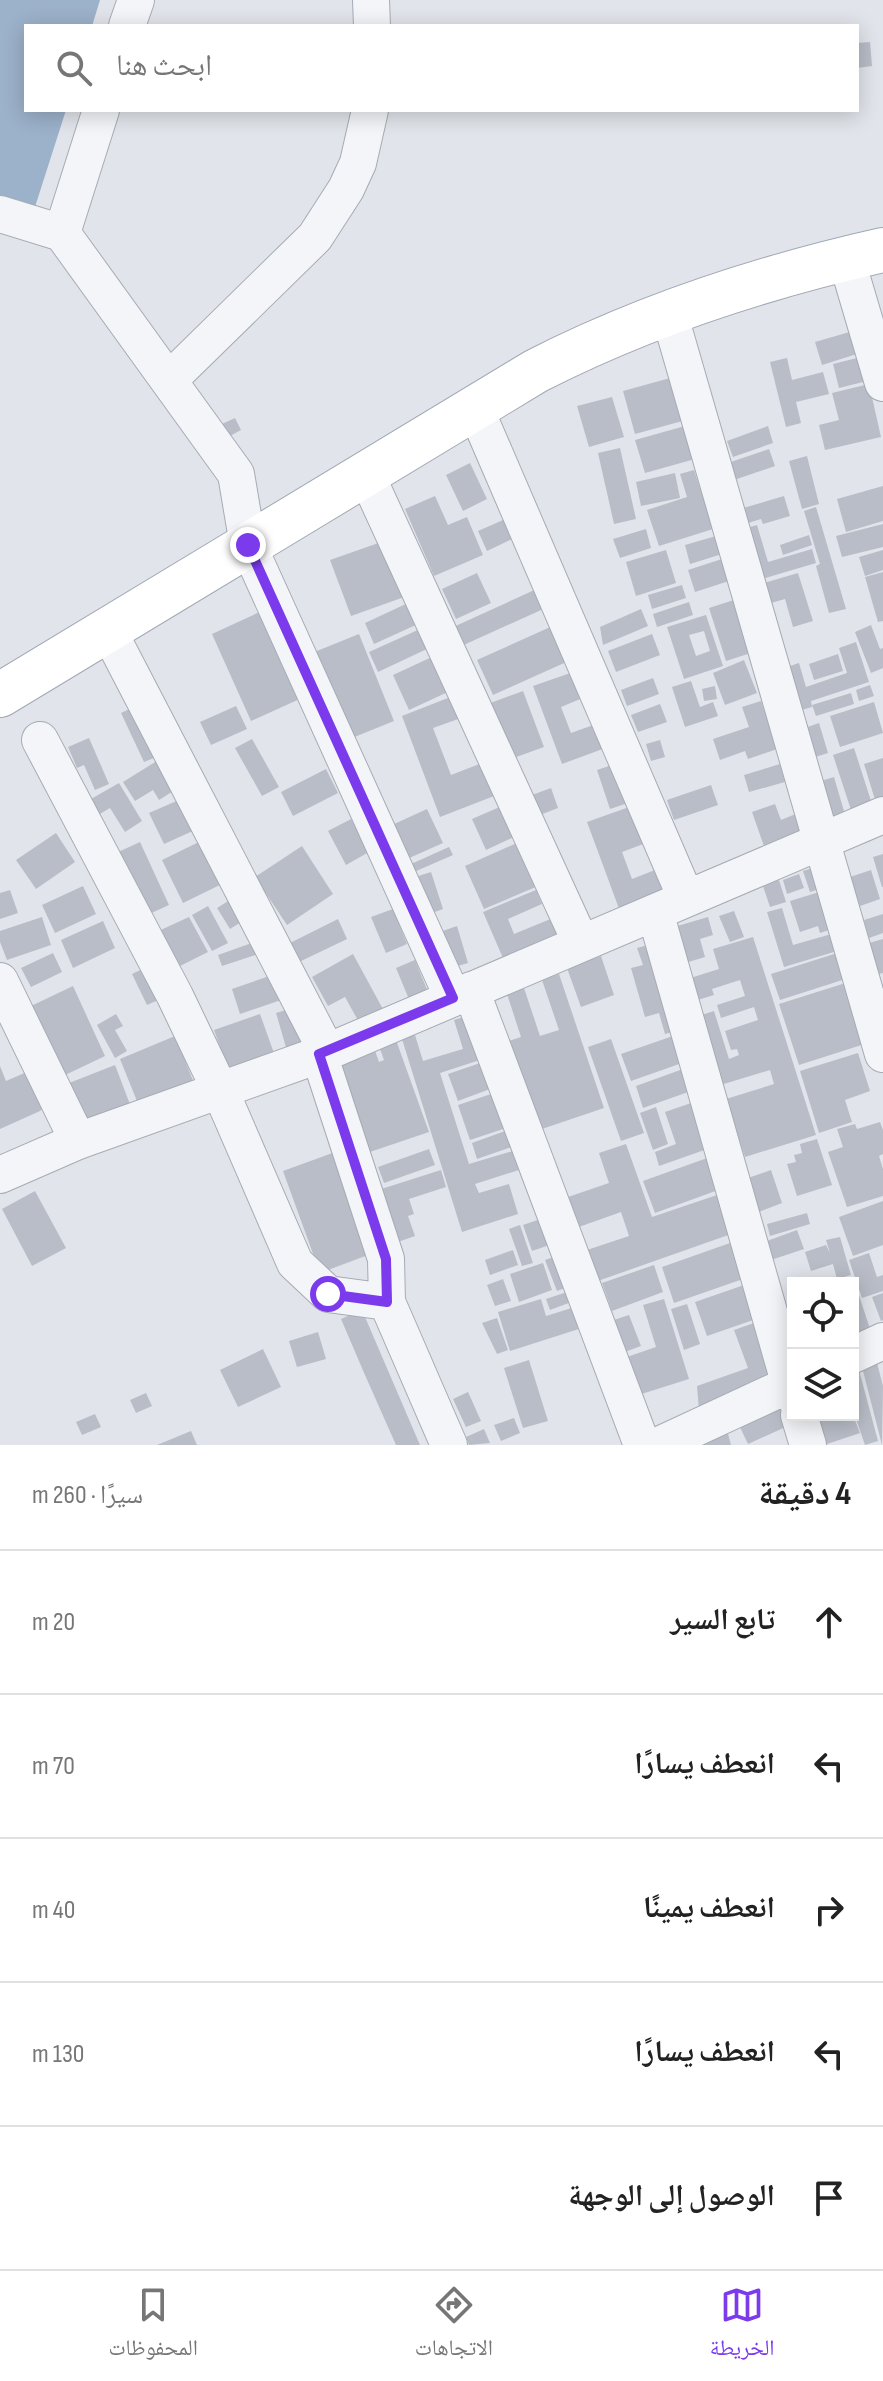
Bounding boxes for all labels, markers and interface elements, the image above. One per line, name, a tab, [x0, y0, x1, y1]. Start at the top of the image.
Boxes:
search box	[24, 24, 859, 112]
icon: search	[52, 46, 96, 90]
text: ابحث هنا	[116, 48, 212, 84]
route end	[230, 527, 266, 563]
route start	[310, 1276, 346, 1312]
map controls	[787, 1277, 859, 1421]
button: locate	[787, 1277, 859, 1349]
button: layers	[787, 1349, 859, 1421]
text: 4 دقيقة	[758, 1473, 851, 1514]
text: سيرًا · 260 m	[32, 1480, 143, 1511]
icon: ahead	[807, 1600, 851, 1644]
text: تابع السير	[670, 1602, 775, 1638]
text: 20 m	[32, 1607, 75, 1638]
icon: left	[807, 1744, 851, 1788]
text: انعطف يسارًا	[634, 1746, 775, 1782]
text: 70 m	[32, 1751, 75, 1782]
icon: right	[807, 1888, 851, 1932]
text: انعطف يمينًا	[643, 1890, 775, 1926]
text: 40 m	[32, 1895, 75, 1926]
icon: left	[807, 2032, 851, 2076]
text: انعطف يسارًا	[634, 2034, 775, 2070]
text: 130 m	[32, 2039, 84, 2070]
icon: arrive	[807, 2176, 851, 2220]
text: الوصول إلى الوجهة	[568, 2178, 775, 2214]
tab: المحفوظات	[108, 2283, 198, 2369]
tab: الاتجاهات	[415, 2283, 493, 2369]
tab: الخريطة	[710, 2283, 775, 2369]

